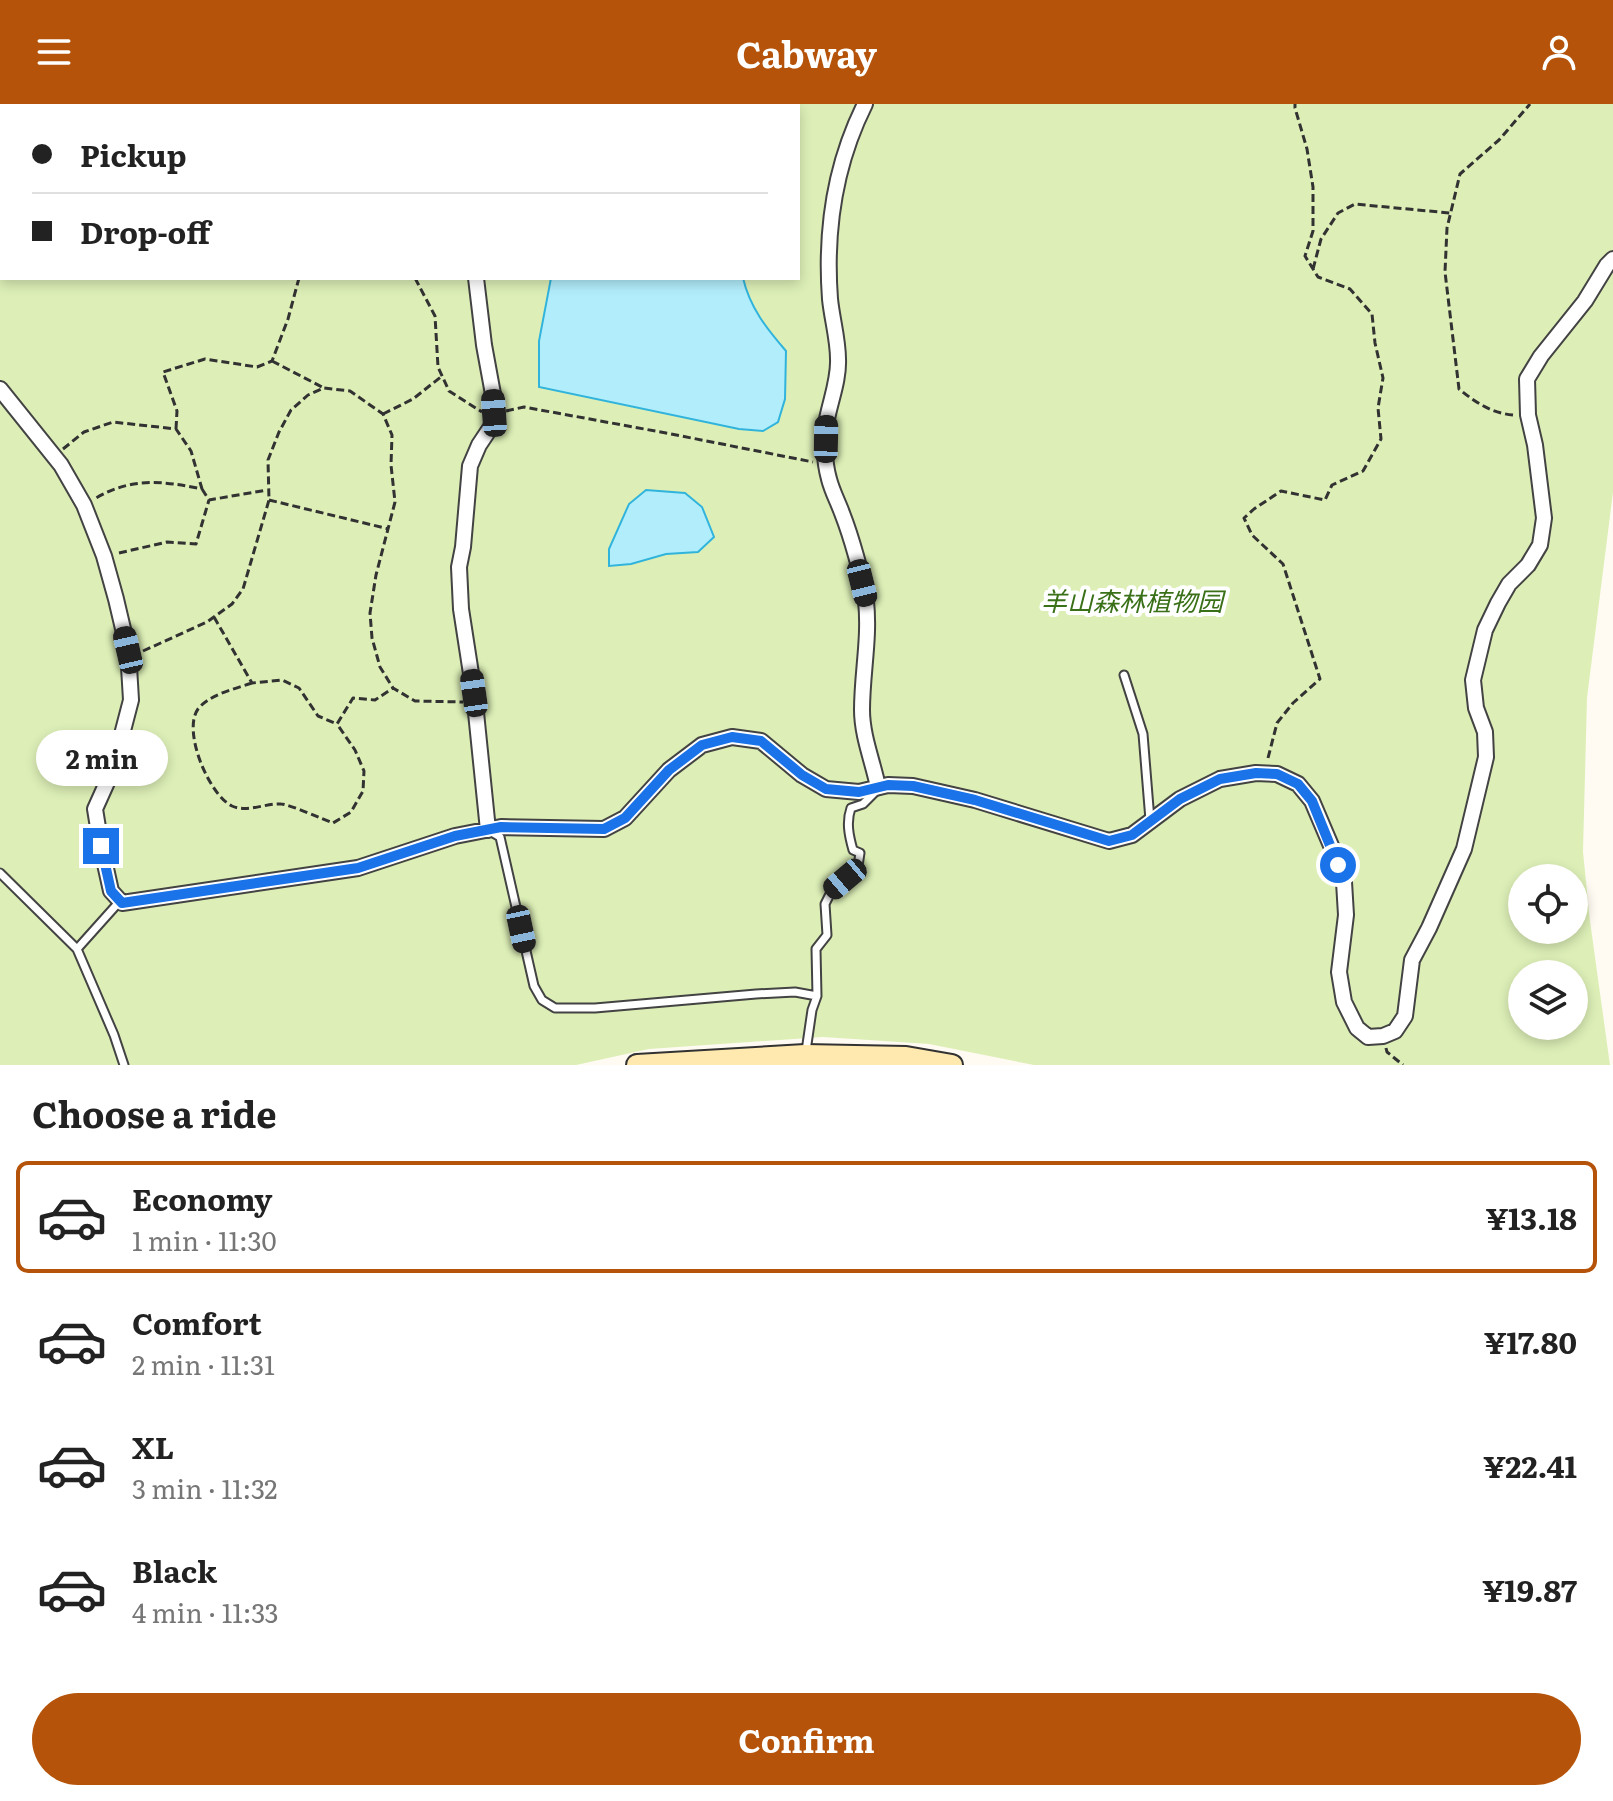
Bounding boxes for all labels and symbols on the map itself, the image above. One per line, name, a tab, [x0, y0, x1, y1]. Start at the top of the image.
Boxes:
car	[480, 388, 508, 438]
car	[814, 415, 838, 463]
car	[845, 557, 879, 609]
park label: 羊山森林植物园	[1041, 580, 1227, 619]
car	[111, 624, 145, 676]
car	[459, 668, 489, 718]
callout: 2 min	[35, 730, 167, 786]
route end	[83, 828, 119, 864]
route start	[1320, 847, 1356, 883]
car	[819, 854, 871, 904]
car	[504, 903, 538, 955]

